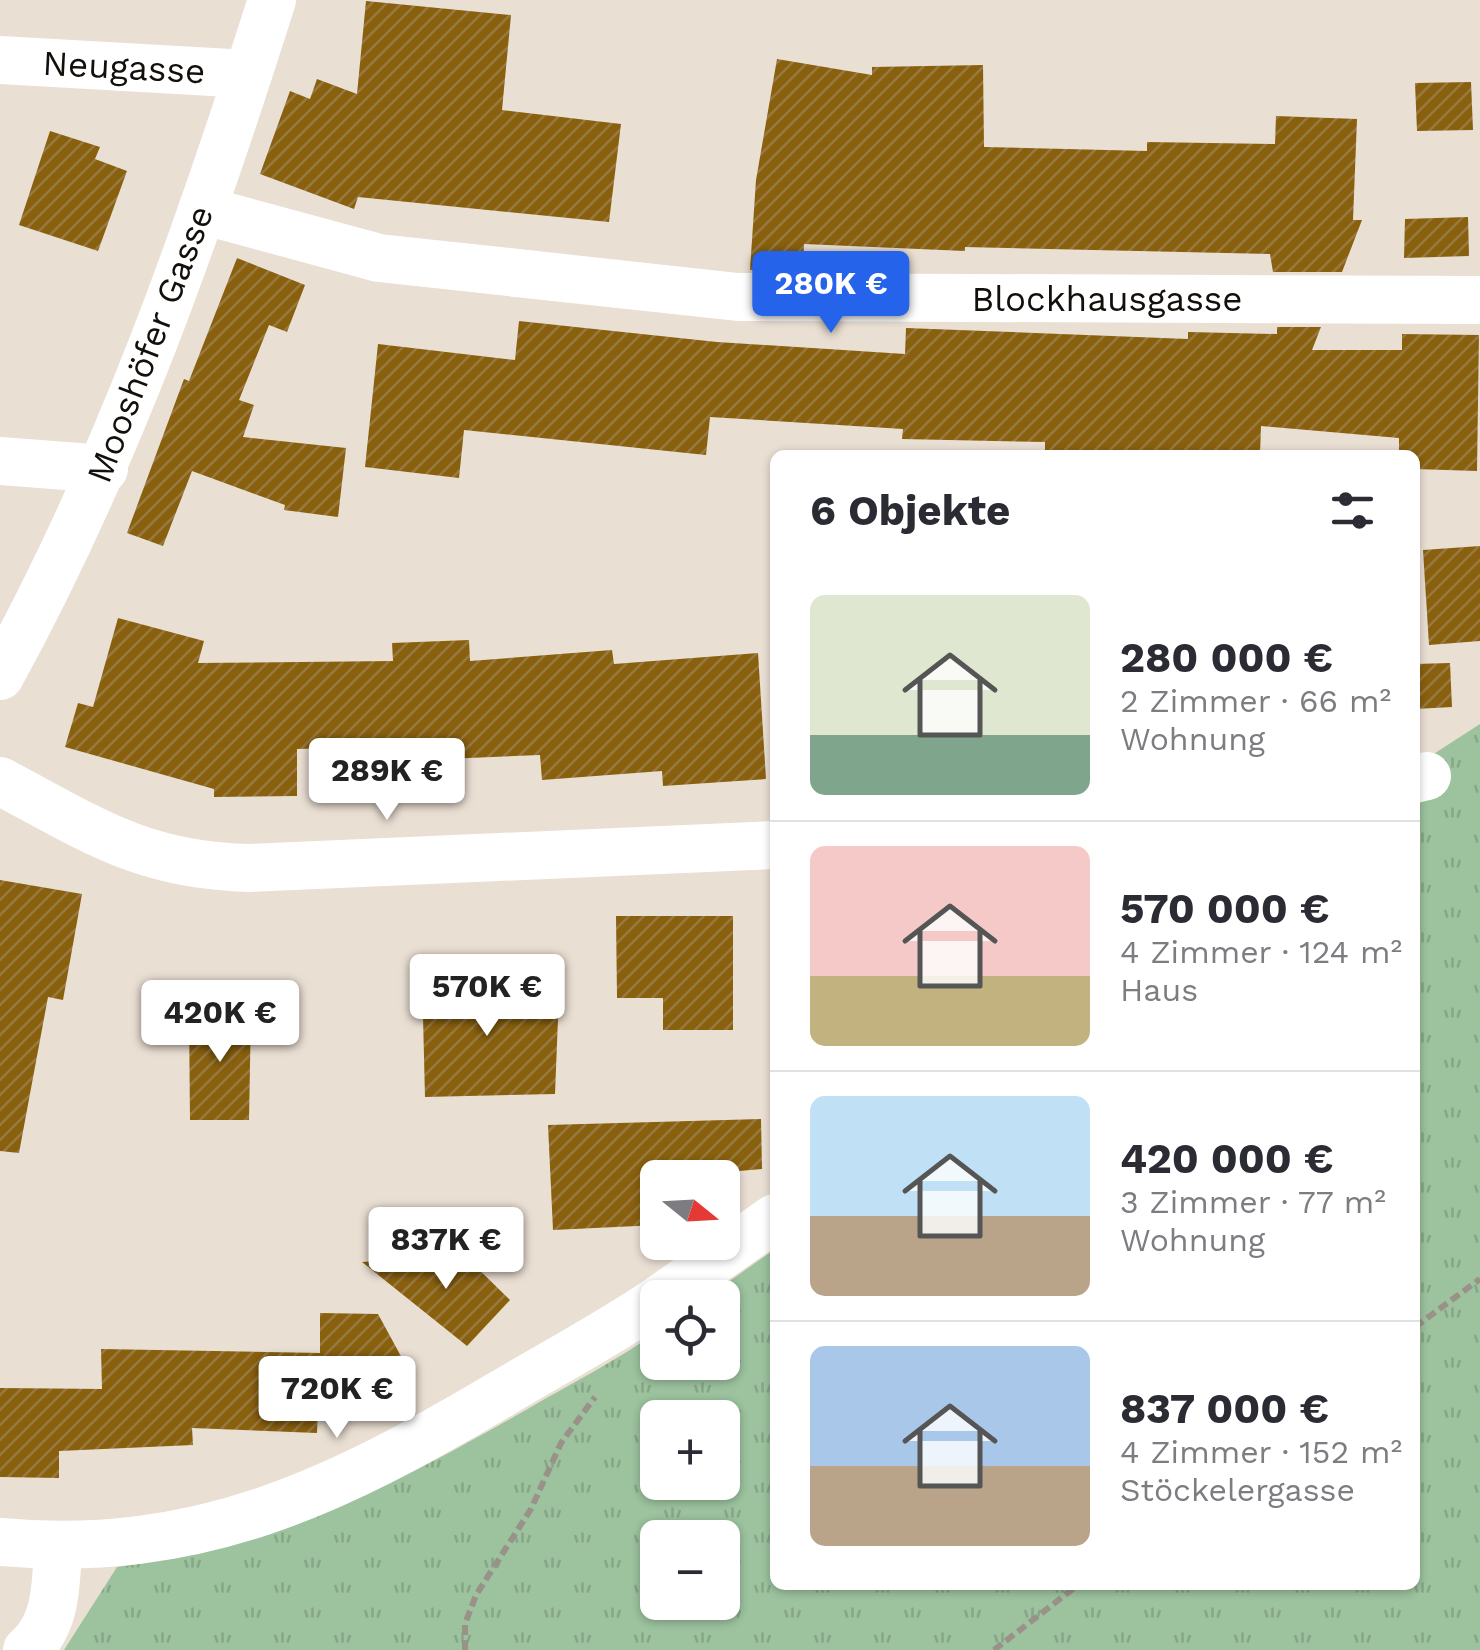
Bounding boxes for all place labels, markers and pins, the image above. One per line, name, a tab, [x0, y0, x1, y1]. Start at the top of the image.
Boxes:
pin: 280K €	[750, 251, 912, 336]
pin: 289K €	[306, 738, 468, 823]
pin: 570K €	[406, 954, 568, 1039]
pin: 420K €	[139, 980, 301, 1065]
pin: 837K €	[365, 1207, 527, 1292]
pin: 720K €	[256, 1356, 418, 1441]

